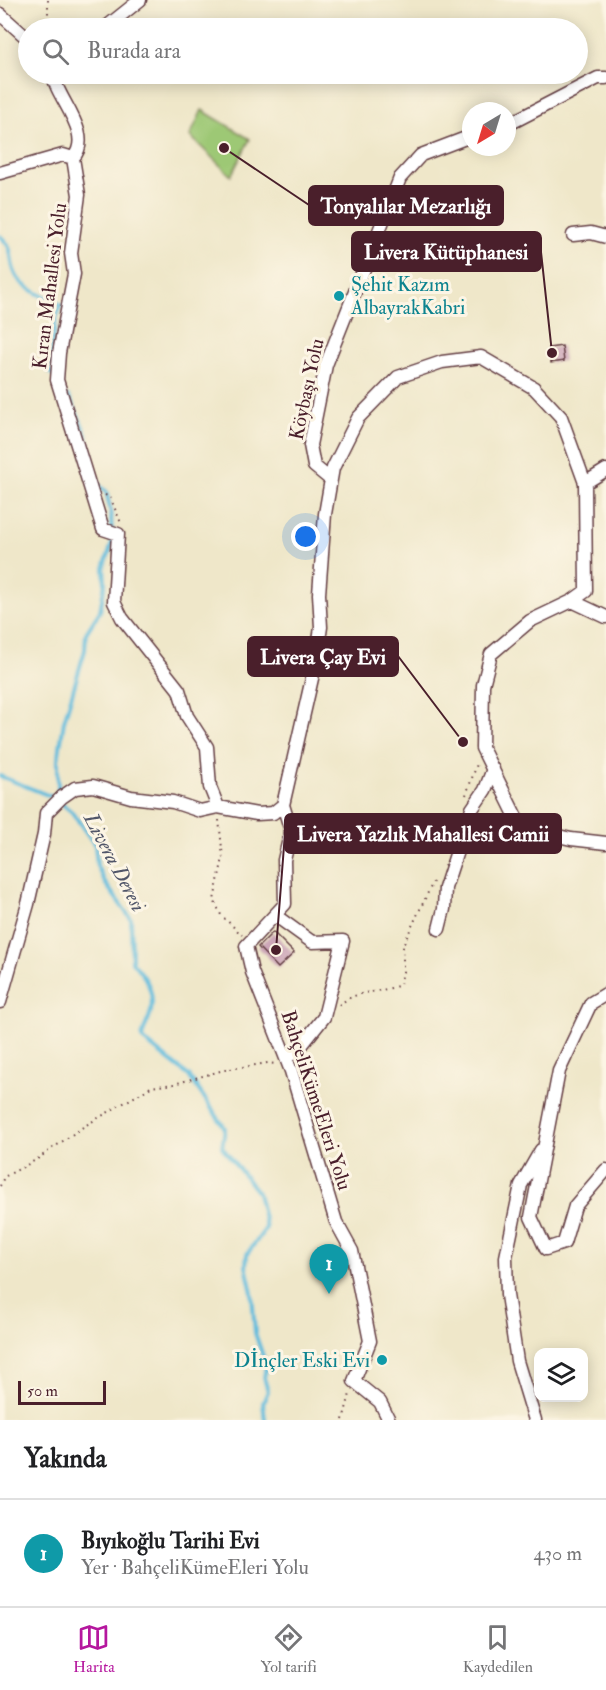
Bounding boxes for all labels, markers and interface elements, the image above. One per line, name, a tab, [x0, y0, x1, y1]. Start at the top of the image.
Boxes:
search box	[18, 18, 588, 84]
icon: search	[39, 35, 72, 68]
text: Burada ara	[87, 37, 181, 65]
north arrow	[462, 102, 516, 156]
callout: Tonyalılar Mezarlığı	[309, 186, 503, 225]
text: Tonyalılar Mezarlığı	[320, 193, 492, 220]
street label: Kıran Mahallesi Yolu	[27, 202, 72, 371]
callout: Livera Kütüphanesi	[352, 232, 541, 271]
text: Livera Kütüphanesi	[364, 239, 529, 266]
place label: Şehit Kazım AlbayrakKabri	[350, 272, 465, 320]
marker: Şehit Kazım AlbayrakKabri	[332, 289, 346, 303]
street label: Köybaşı Yolu	[284, 336, 329, 442]
your location	[291, 522, 320, 551]
callout: Livera Çay Evi	[248, 637, 398, 676]
text: Livera Çay Evi	[260, 644, 386, 671]
water label: Livera Deresi	[77, 807, 152, 917]
callout: Livera Yazlık Mahallesi Camii	[285, 814, 561, 853]
text: Livera Yazlık Mahallesi Camii	[297, 821, 550, 848]
street label: BahçeliKümeEleri Yolu	[276, 1007, 357, 1193]
pin: 1	[310, 1244, 348, 1294]
place label: Dİnçler Eski Evi	[234, 1348, 370, 1373]
map controls	[534, 1348, 588, 1402]
button: layers	[534, 1348, 588, 1402]
marker: Dİnçler Eski Evi	[375, 1353, 389, 1367]
scale bar	[18, 1378, 106, 1406]
text: 50 m	[27, 1381, 58, 1401]
text: Yakında	[24, 1443, 106, 1475]
text: Bıyıkoğlu Tarihi Evi	[81, 1527, 260, 1555]
text: 1	[40, 1541, 47, 1566]
text: 430 m	[534, 1541, 582, 1566]
text: Yer · BahçeliKümeEleri Yolu	[81, 1555, 309, 1580]
tab: Harita	[73, 1621, 115, 1677]
tab: Yol tarifi	[261, 1621, 317, 1677]
tab: Kaydedilen	[463, 1621, 533, 1677]

